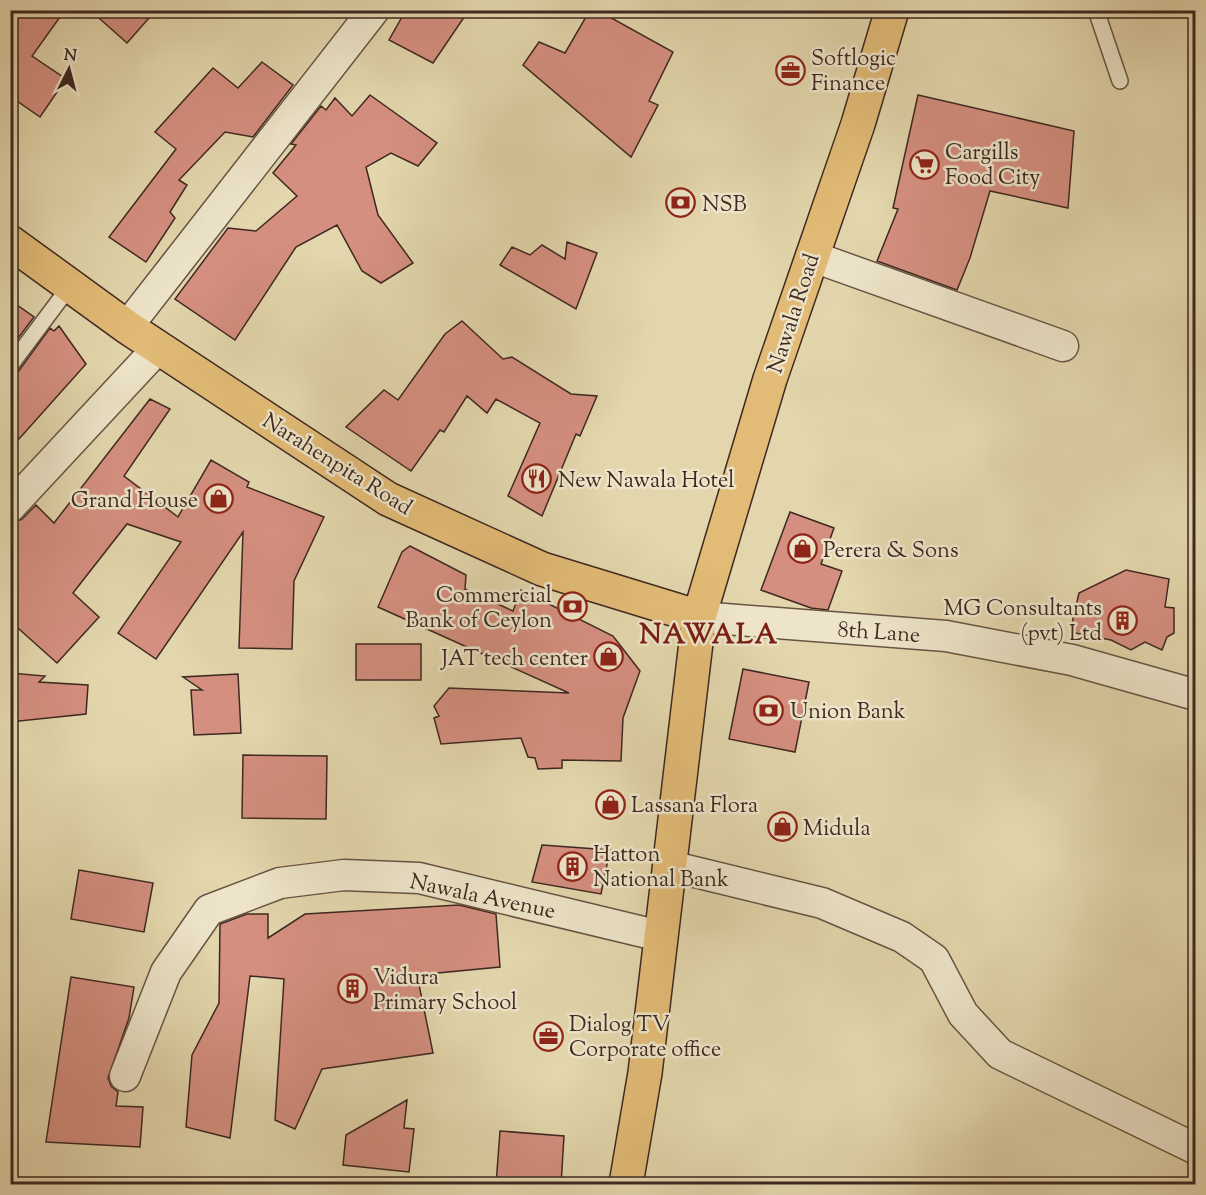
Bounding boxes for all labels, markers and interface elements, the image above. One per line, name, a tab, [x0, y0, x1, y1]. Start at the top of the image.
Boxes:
north arrow	[39, 39, 99, 99]
text: N	[63, 44, 78, 69]
place label: Softlogic Finance	[811, 44, 896, 101]
office icon: Softlogic Finance	[774, 54, 806, 86]
place label: Cargills Food City	[945, 138, 1040, 195]
supermarket icon: Cargills Food City	[908, 148, 940, 180]
bank icon: NSB	[665, 187, 697, 219]
place label: NSB	[702, 190, 747, 222]
street label: Nawala Road	[760, 250, 829, 378]
street label: Narahenpita Road	[255, 407, 418, 525]
restaurant icon: New Nawala Hotel	[521, 463, 553, 495]
place label: New Nawala Hotel	[558, 466, 734, 498]
shop icon: Grand House	[203, 483, 235, 515]
place label: Grand House	[71, 486, 198, 518]
shop icon: Perera & Sons	[786, 533, 818, 565]
place label: Perera & Sons	[823, 536, 959, 568]
place label: Commercial Bank of Ceylon	[405, 581, 552, 638]
bank icon: Commercial Bank of Ceylon	[557, 591, 589, 623]
place label: MG Consultants (pvt) Ltd	[943, 594, 1102, 651]
building icon: MG Consultants (pvt) Ltd	[1107, 604, 1139, 636]
street label: 8th Lane	[836, 615, 921, 653]
district label: NAWALA	[639, 616, 779, 656]
shop icon: JAT tech center	[593, 641, 625, 673]
place label: JAT tech center	[440, 644, 588, 676]
bank icon: Union Bank	[753, 694, 785, 726]
place label: Union Bank	[790, 697, 906, 729]
shop icon: Lassana Flora	[594, 788, 626, 820]
place label: Lassana Flora	[631, 791, 758, 823]
shop icon: Midula	[766, 811, 798, 843]
place label: Midula	[803, 814, 871, 846]
place label: Hatton National Bank	[593, 840, 729, 897]
building icon: Hatton National Bank	[556, 850, 588, 882]
street label: Nawala Avenue	[406, 867, 558, 929]
place label: Vidura Primary School	[373, 963, 517, 1020]
building icon: Vidura Primary School	[336, 973, 368, 1005]
place label: Dialog TV Corporate office	[569, 1010, 721, 1067]
office icon: Dialog TV Corporate office	[532, 1020, 564, 1052]

